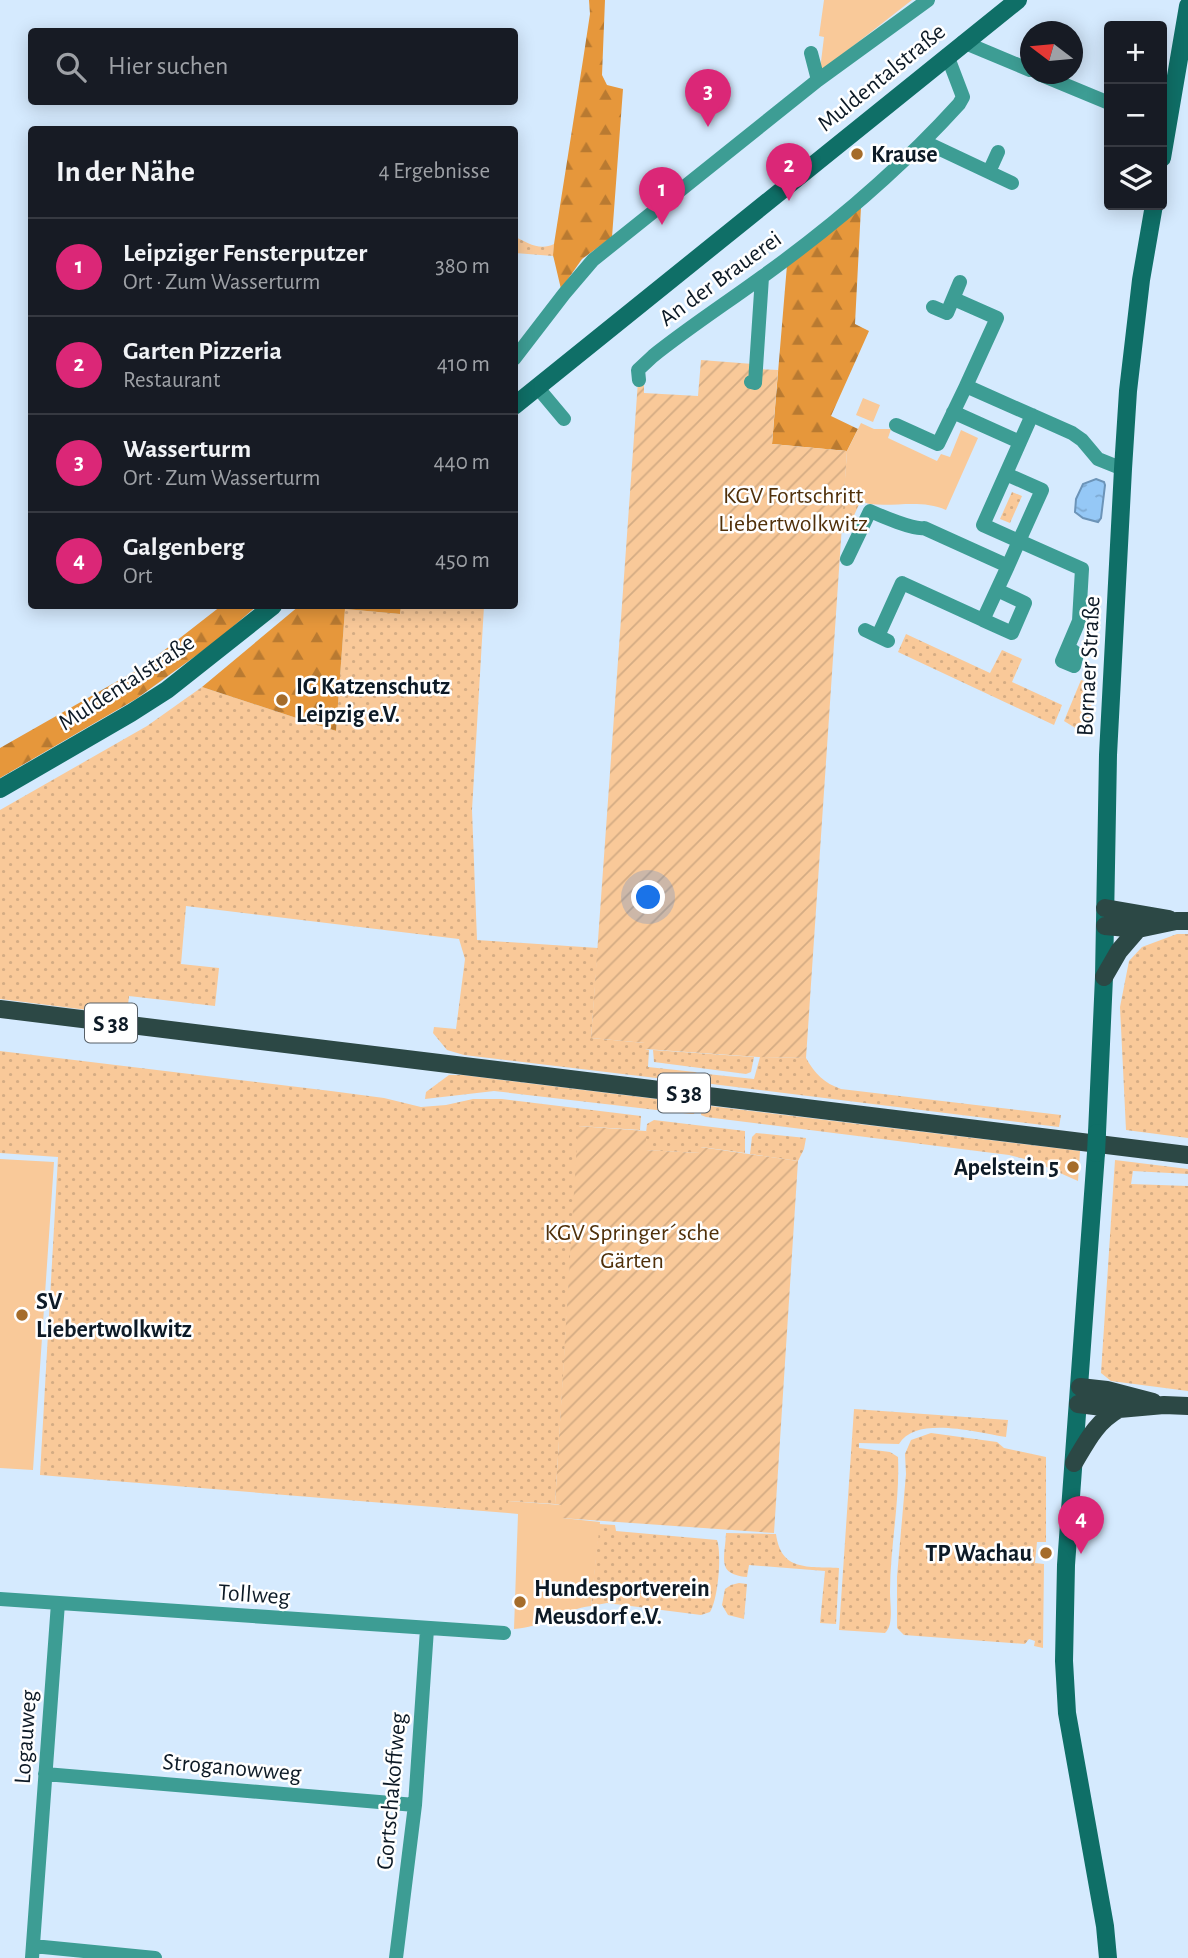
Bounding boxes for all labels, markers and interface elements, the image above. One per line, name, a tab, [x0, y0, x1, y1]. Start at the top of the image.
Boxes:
street label: Muldentalstraße	[813, 19, 950, 136]
north arrow	[1020, 21, 1083, 84]
map controls	[1104, 21, 1167, 210]
button: +	[1104, 21, 1167, 84]
search box	[28, 28, 518, 105]
icon: search	[52, 48, 90, 86]
text: Hier suchen	[108, 53, 229, 79]
pin: 3	[685, 69, 731, 127]
button: −	[1104, 84, 1167, 147]
pin: 2	[766, 143, 812, 201]
place label: Krause	[871, 143, 938, 167]
marker: Krause	[849, 146, 865, 162]
button: layers	[1104, 147, 1167, 210]
text: In der Nähe	[56, 157, 195, 187]
text: 4 Ergebnisse	[378, 160, 490, 183]
pin: 1	[639, 167, 685, 225]
street label: An der Brauerei	[655, 227, 786, 331]
text: Leipziger Fensterputzer	[123, 240, 367, 266]
text: 1	[75, 255, 83, 278]
text: 380 m	[435, 255, 490, 278]
text: Ort · Zum Wasserturm	[123, 271, 320, 294]
text: Garten Pizzeria	[123, 338, 282, 364]
text: 2	[74, 353, 84, 376]
text: 410 m	[437, 353, 490, 376]
text: Restaurant	[123, 369, 220, 392]
text: Wasserturm	[123, 436, 251, 462]
text: 3	[74, 451, 84, 474]
text: 440 m	[434, 451, 490, 474]
text: Ort · Zum Wasserturm	[123, 467, 320, 490]
park label: KGV Fortschritt Liebertwolkwitz	[718, 484, 868, 536]
text: Galgenberg	[123, 534, 244, 560]
text: 4	[73, 549, 85, 572]
text: 450 m	[435, 549, 490, 572]
text: Ort	[123, 565, 152, 588]
street label: Bornaer Straße	[1073, 595, 1105, 737]
street label: Muldentalstraße	[54, 630, 199, 736]
place label: IG Katzenschutz Leipzig e.V.	[296, 675, 450, 727]
marker: IG Katzenschutz Leipzig e.V.	[274, 692, 290, 708]
your location	[631, 880, 665, 914]
road number: S 38	[85, 1004, 137, 1042]
road number: S 38	[658, 1074, 710, 1112]
place label: Apelstein 5	[954, 1156, 1059, 1180]
marker: Apelstein 5	[1065, 1159, 1081, 1175]
park label: KGV Springer´sche Gärten	[544, 1221, 720, 1273]
place label: SV Liebertwolkwitz	[36, 1290, 192, 1342]
marker: SV Liebertwolkwitz	[14, 1307, 30, 1323]
pin: 4	[1058, 1496, 1104, 1554]
place label: TP Wachau	[925, 1542, 1032, 1566]
marker: TP Wachau	[1038, 1545, 1054, 1561]
place label: Hundesportverein Meusdorf e.V.	[534, 1577, 710, 1629]
street label: Tollweg	[217, 1581, 291, 1610]
marker: Hundesportverein Meusdorf e.V.	[512, 1594, 528, 1610]
street label: Logauweg	[11, 1689, 41, 1785]
street label: Gortschakoffweg	[373, 1711, 411, 1871]
street label: Stroganowweg	[162, 1750, 303, 1786]

